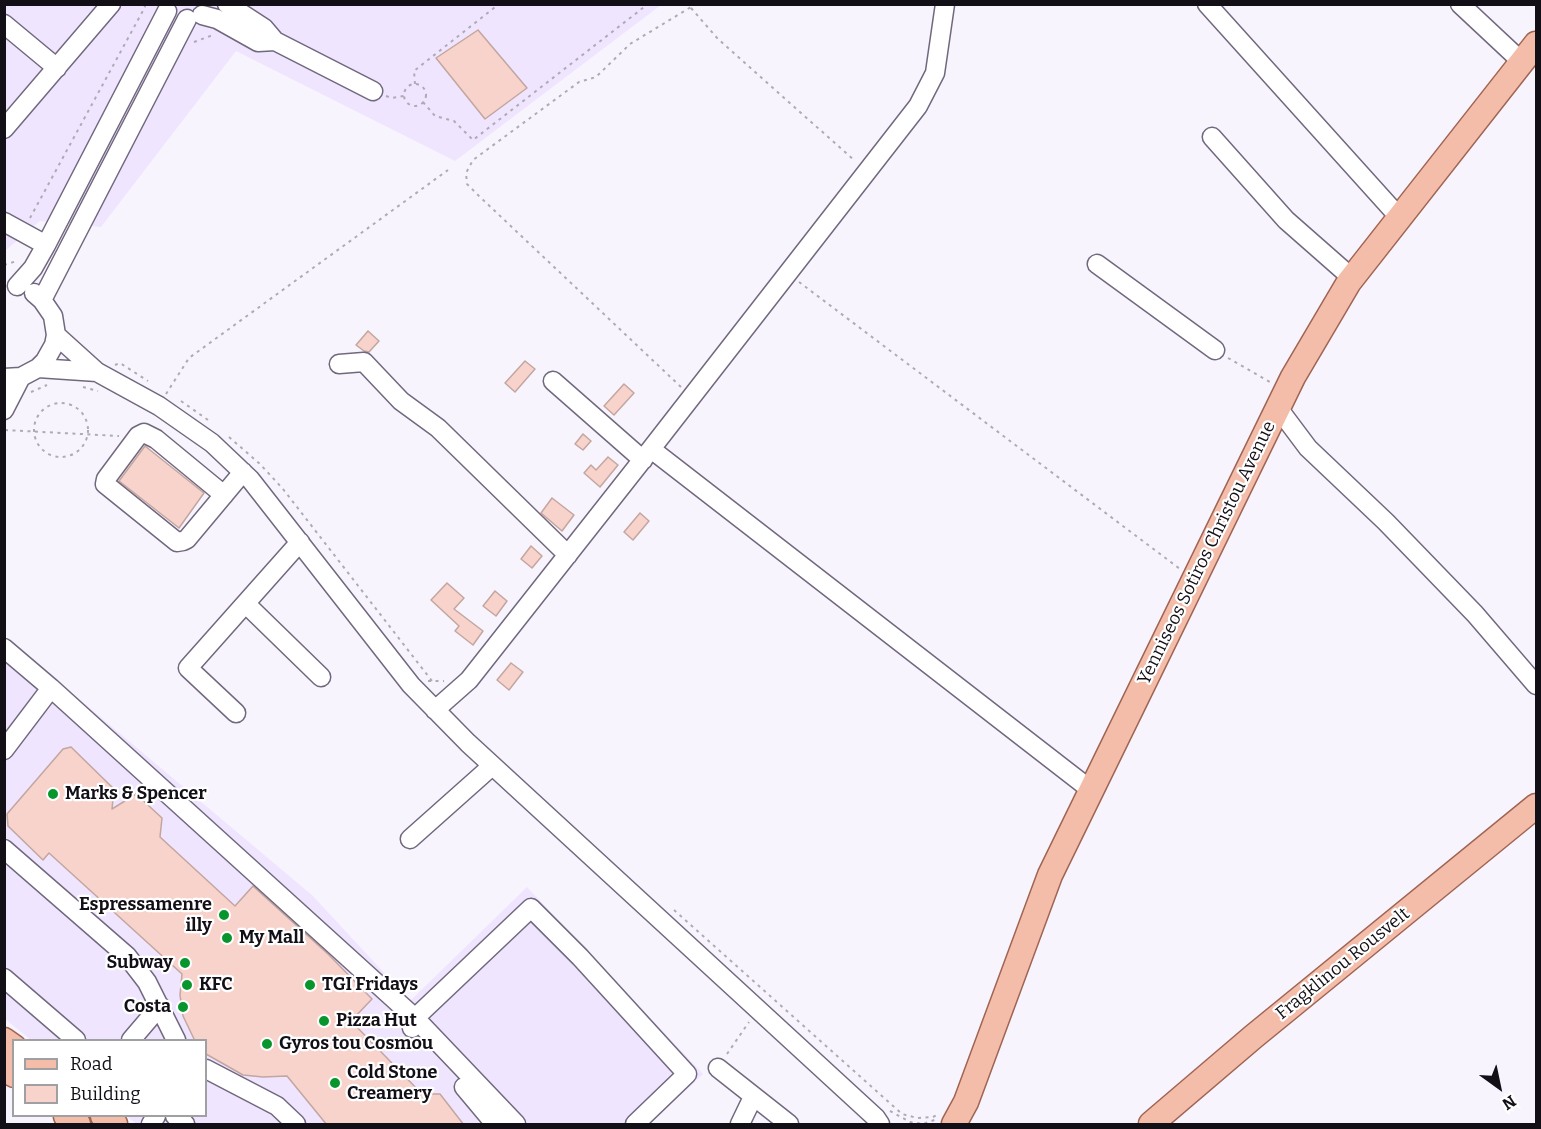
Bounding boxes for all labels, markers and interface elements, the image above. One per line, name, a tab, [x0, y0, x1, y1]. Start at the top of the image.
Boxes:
street label: Yenniseos Sotiros Christou Avenue	[1134, 418, 1280, 688]
place label: Marks & Spencer	[65, 783, 207, 805]
marker: Marks & Spencer	[46, 787, 60, 801]
place label: Espressamenre illy	[79, 894, 212, 936]
street label: Fragklinou Rousvelt	[1272, 903, 1414, 1025]
marker: Espressamenre illy	[217, 908, 231, 922]
place label: My Mall	[239, 927, 304, 949]
marker: My Mall	[220, 931, 234, 945]
place label: Subway	[106, 952, 173, 974]
marker: Subway	[178, 956, 192, 970]
place label: KFC	[199, 974, 233, 996]
place label: TGI Fridays	[322, 974, 418, 996]
marker: KFC	[180, 978, 194, 992]
marker: TGI Fridays	[303, 978, 317, 992]
place label: Costa	[124, 996, 171, 1018]
marker: Costa	[176, 1000, 190, 1014]
place label: Pizza Hut	[336, 1010, 417, 1032]
marker: Pizza Hut	[317, 1014, 331, 1028]
place label: Gyros tou Cosmou	[279, 1033, 433, 1055]
marker: Gyros tou Cosmou	[260, 1037, 274, 1051]
legend	[12, 1039, 207, 1117]
text: Road	[70, 1053, 112, 1075]
north arrow	[1469, 1057, 1529, 1117]
place label: Cold Stone Creamery	[347, 1062, 437, 1104]
marker: Cold Stone Creamery	[328, 1076, 342, 1090]
text: Building	[70, 1083, 141, 1105]
text: N	[1499, 1091, 1519, 1114]

